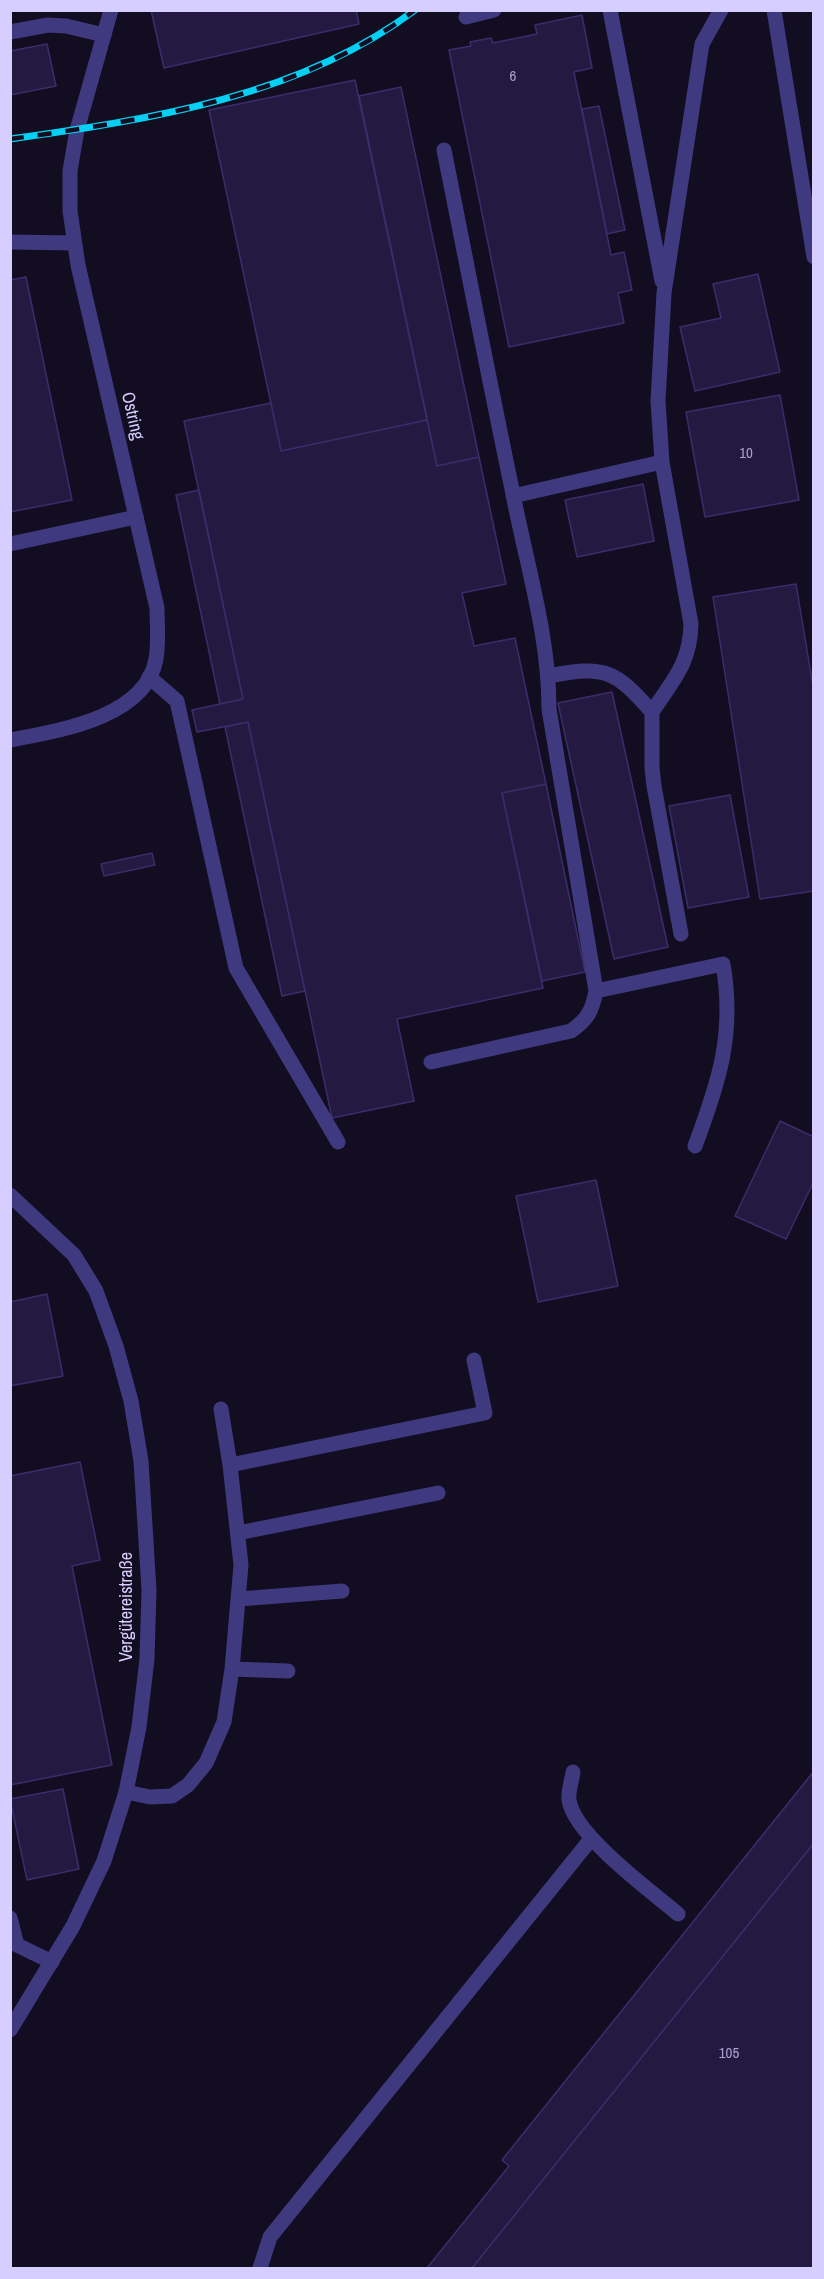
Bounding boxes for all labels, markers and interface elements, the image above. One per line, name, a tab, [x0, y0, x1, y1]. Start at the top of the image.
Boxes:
house number: 6	[510, 68, 516, 86]
street label: Ostring	[116, 390, 148, 442]
house number: 10	[739, 445, 753, 463]
street label: Vergütereistraße	[116, 1552, 138, 1662]
house number: 105	[719, 2045, 739, 2063]

